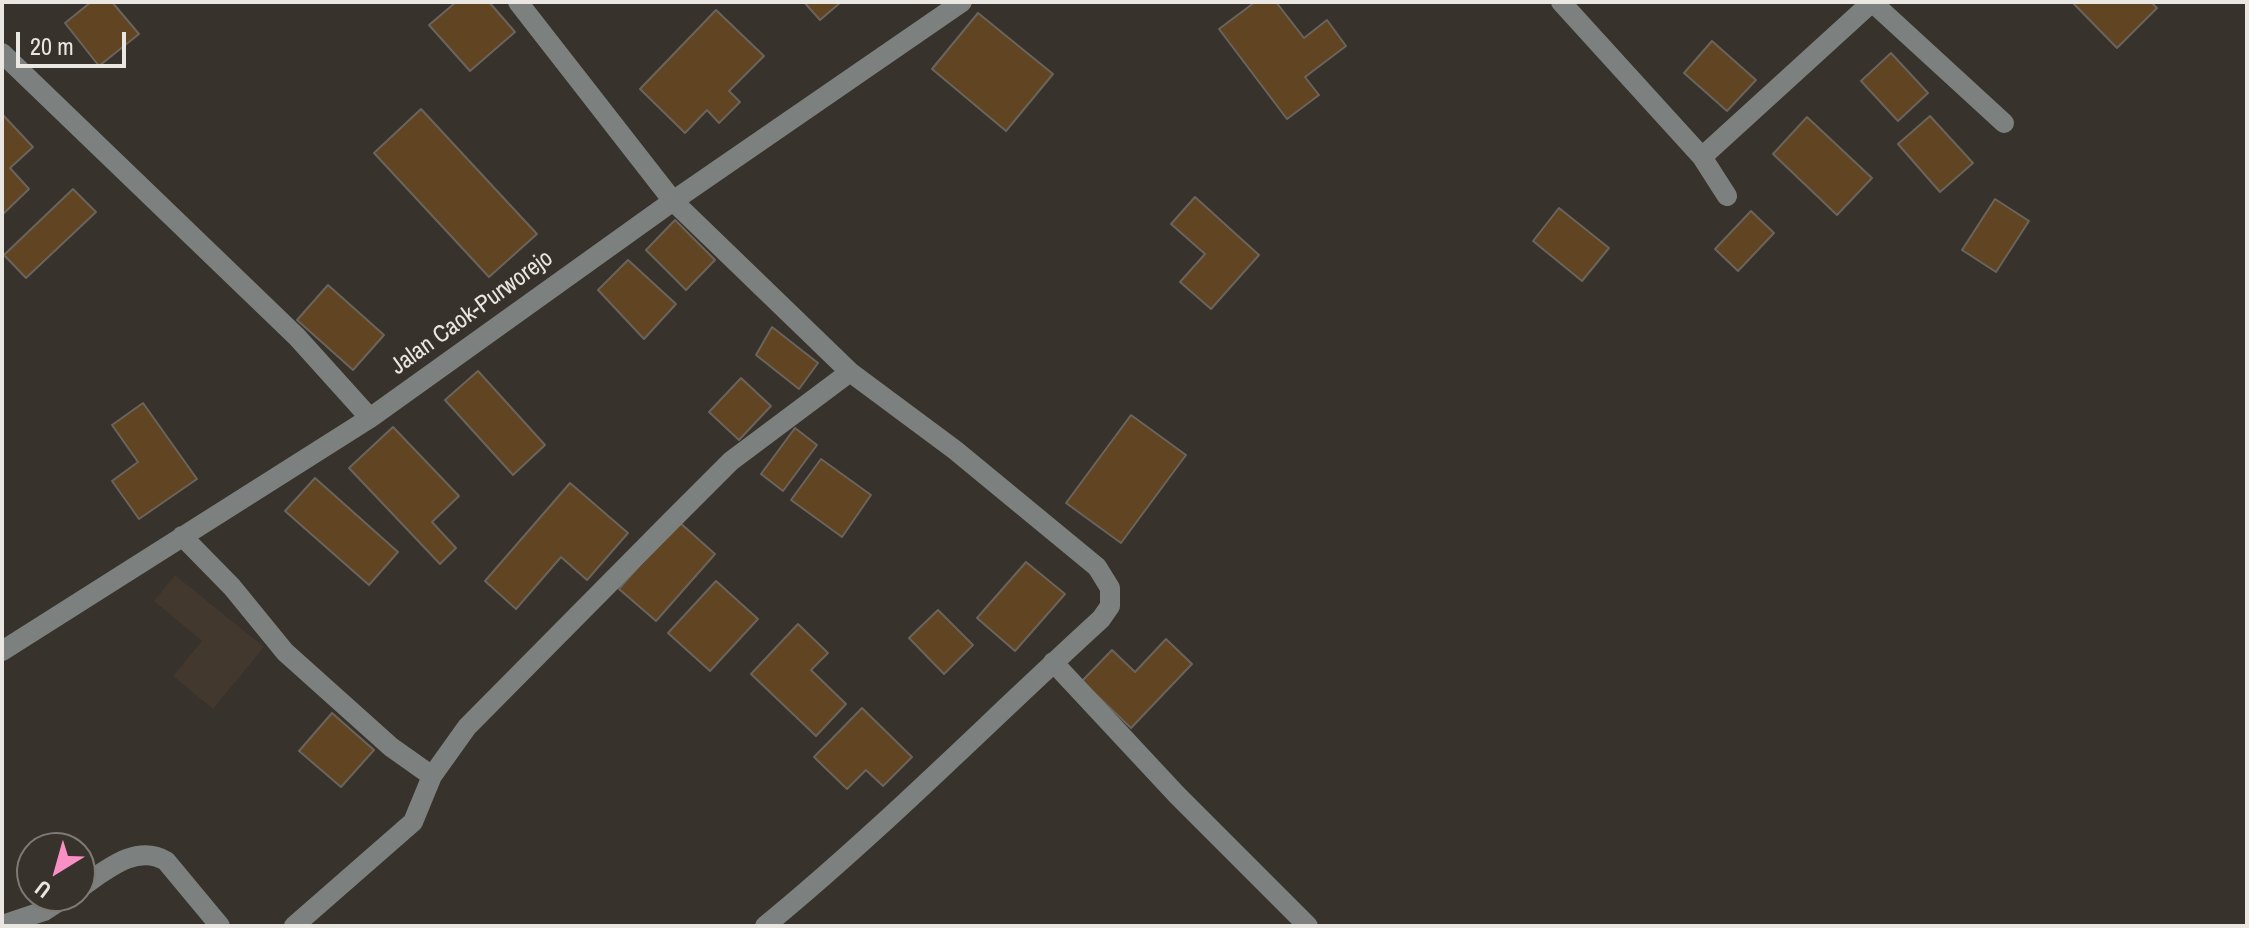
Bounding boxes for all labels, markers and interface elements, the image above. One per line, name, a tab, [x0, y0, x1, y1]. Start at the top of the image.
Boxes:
scale bar	[20, 16, 130, 66]
text: 20 m	[30, 30, 74, 62]
street label: Jalan Caok-Purworejo	[385, 244, 559, 382]
north arrow	[16, 832, 96, 912]
text: U	[29, 874, 57, 905]

